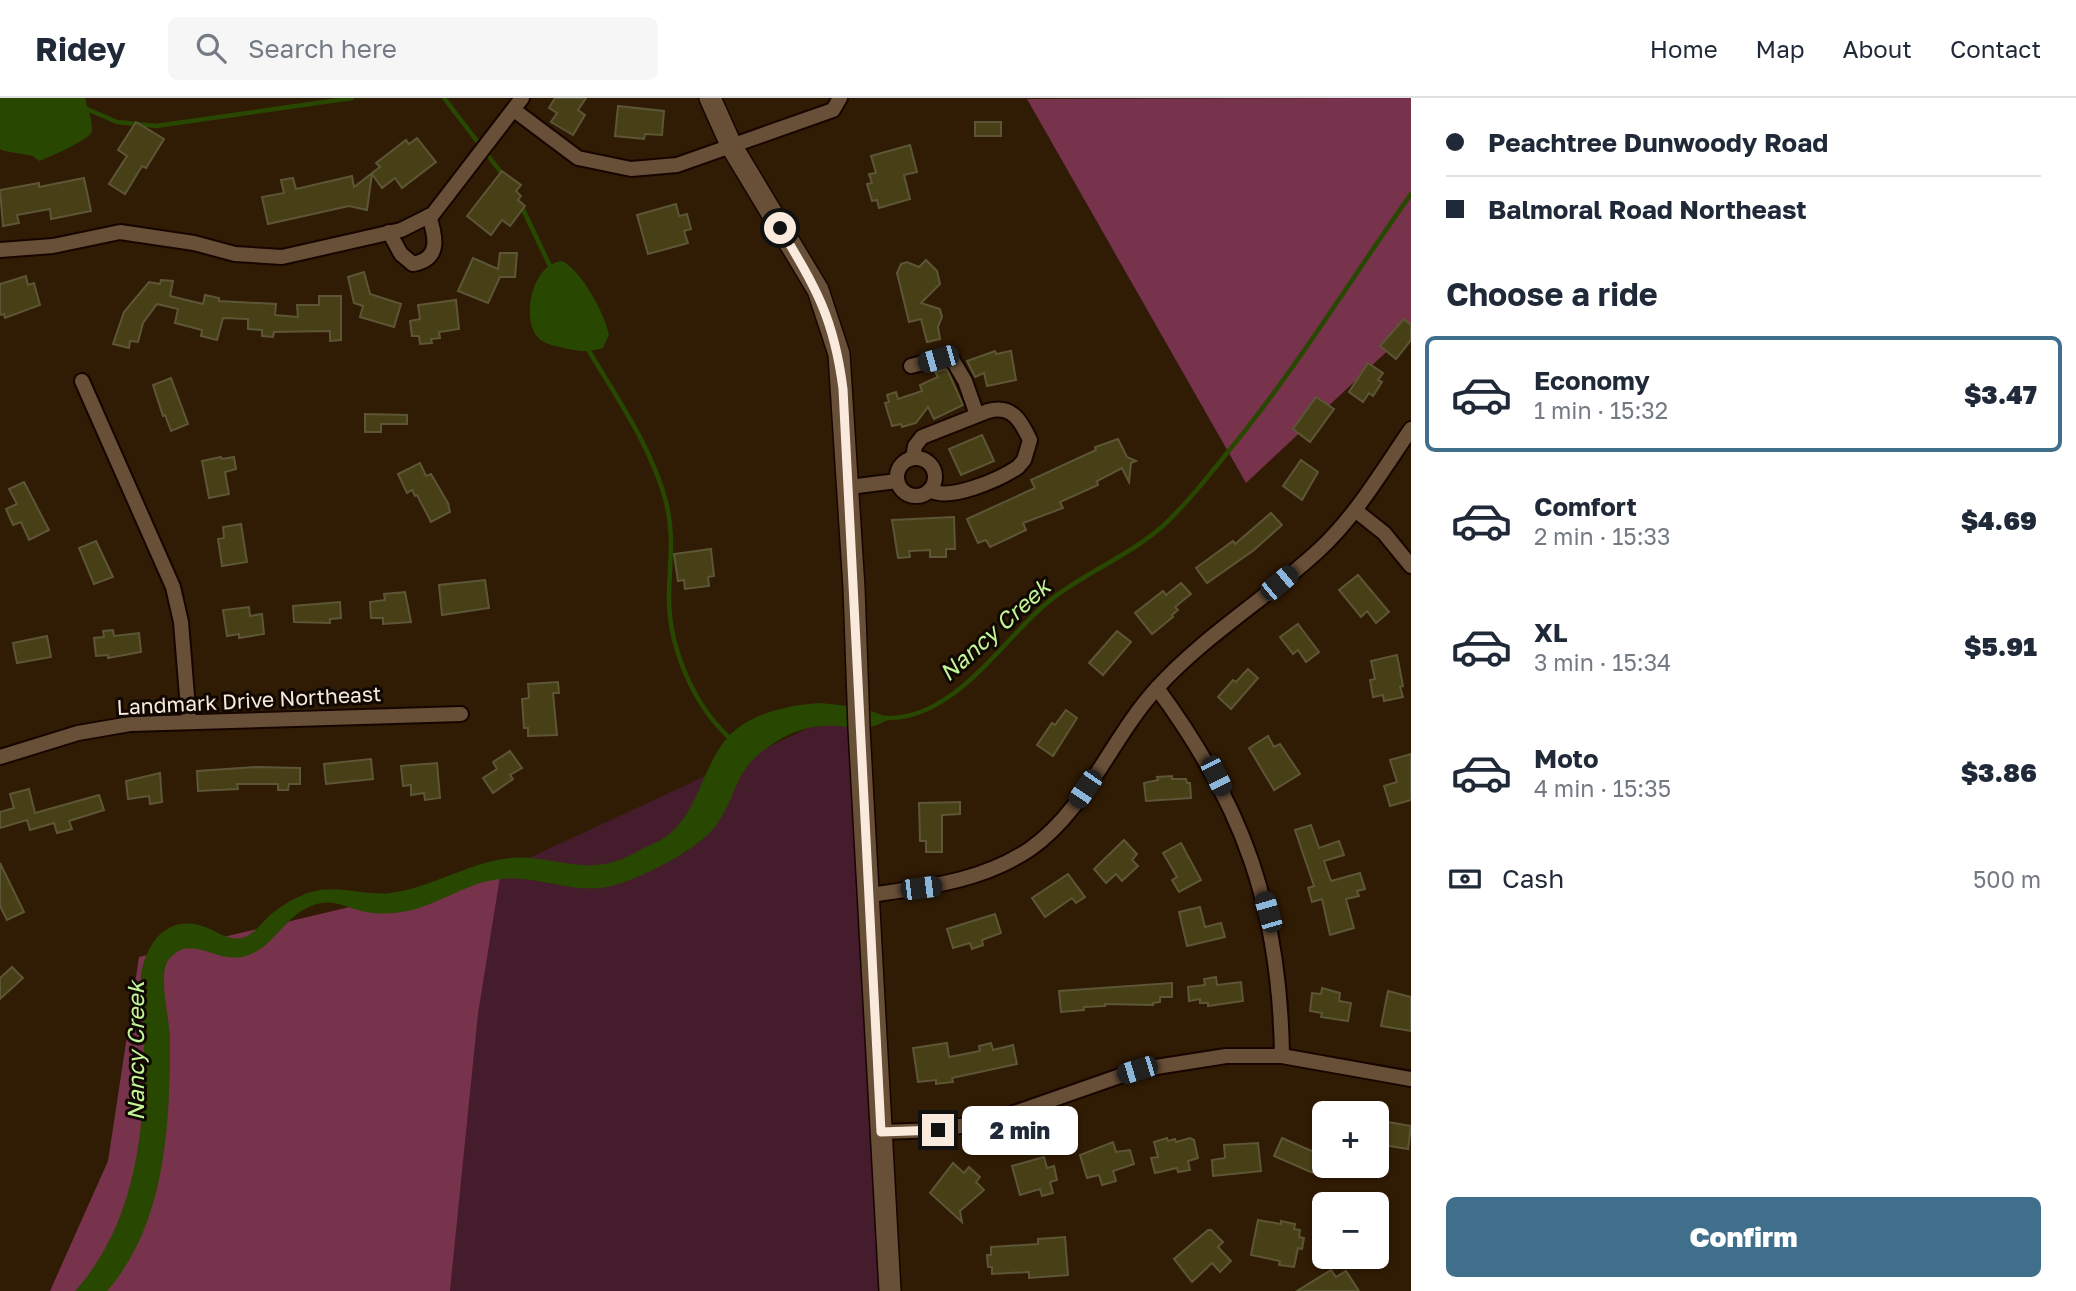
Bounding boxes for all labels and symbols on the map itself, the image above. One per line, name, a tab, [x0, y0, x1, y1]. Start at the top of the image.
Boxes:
route start	[764, 212, 796, 244]
car	[915, 343, 962, 375]
car	[1257, 561, 1302, 605]
water label: Nancy Creek	[933, 571, 1057, 686]
street label: Landmark Drive Northeast	[116, 680, 382, 720]
car	[1198, 753, 1235, 799]
car	[1065, 766, 1106, 812]
car	[899, 875, 944, 901]
car	[1253, 889, 1284, 935]
water label: Nancy Creek	[121, 979, 149, 1121]
car	[1114, 1054, 1161, 1086]
callout: 2 min	[962, 1105, 1078, 1154]
route end	[922, 1114, 954, 1146]

